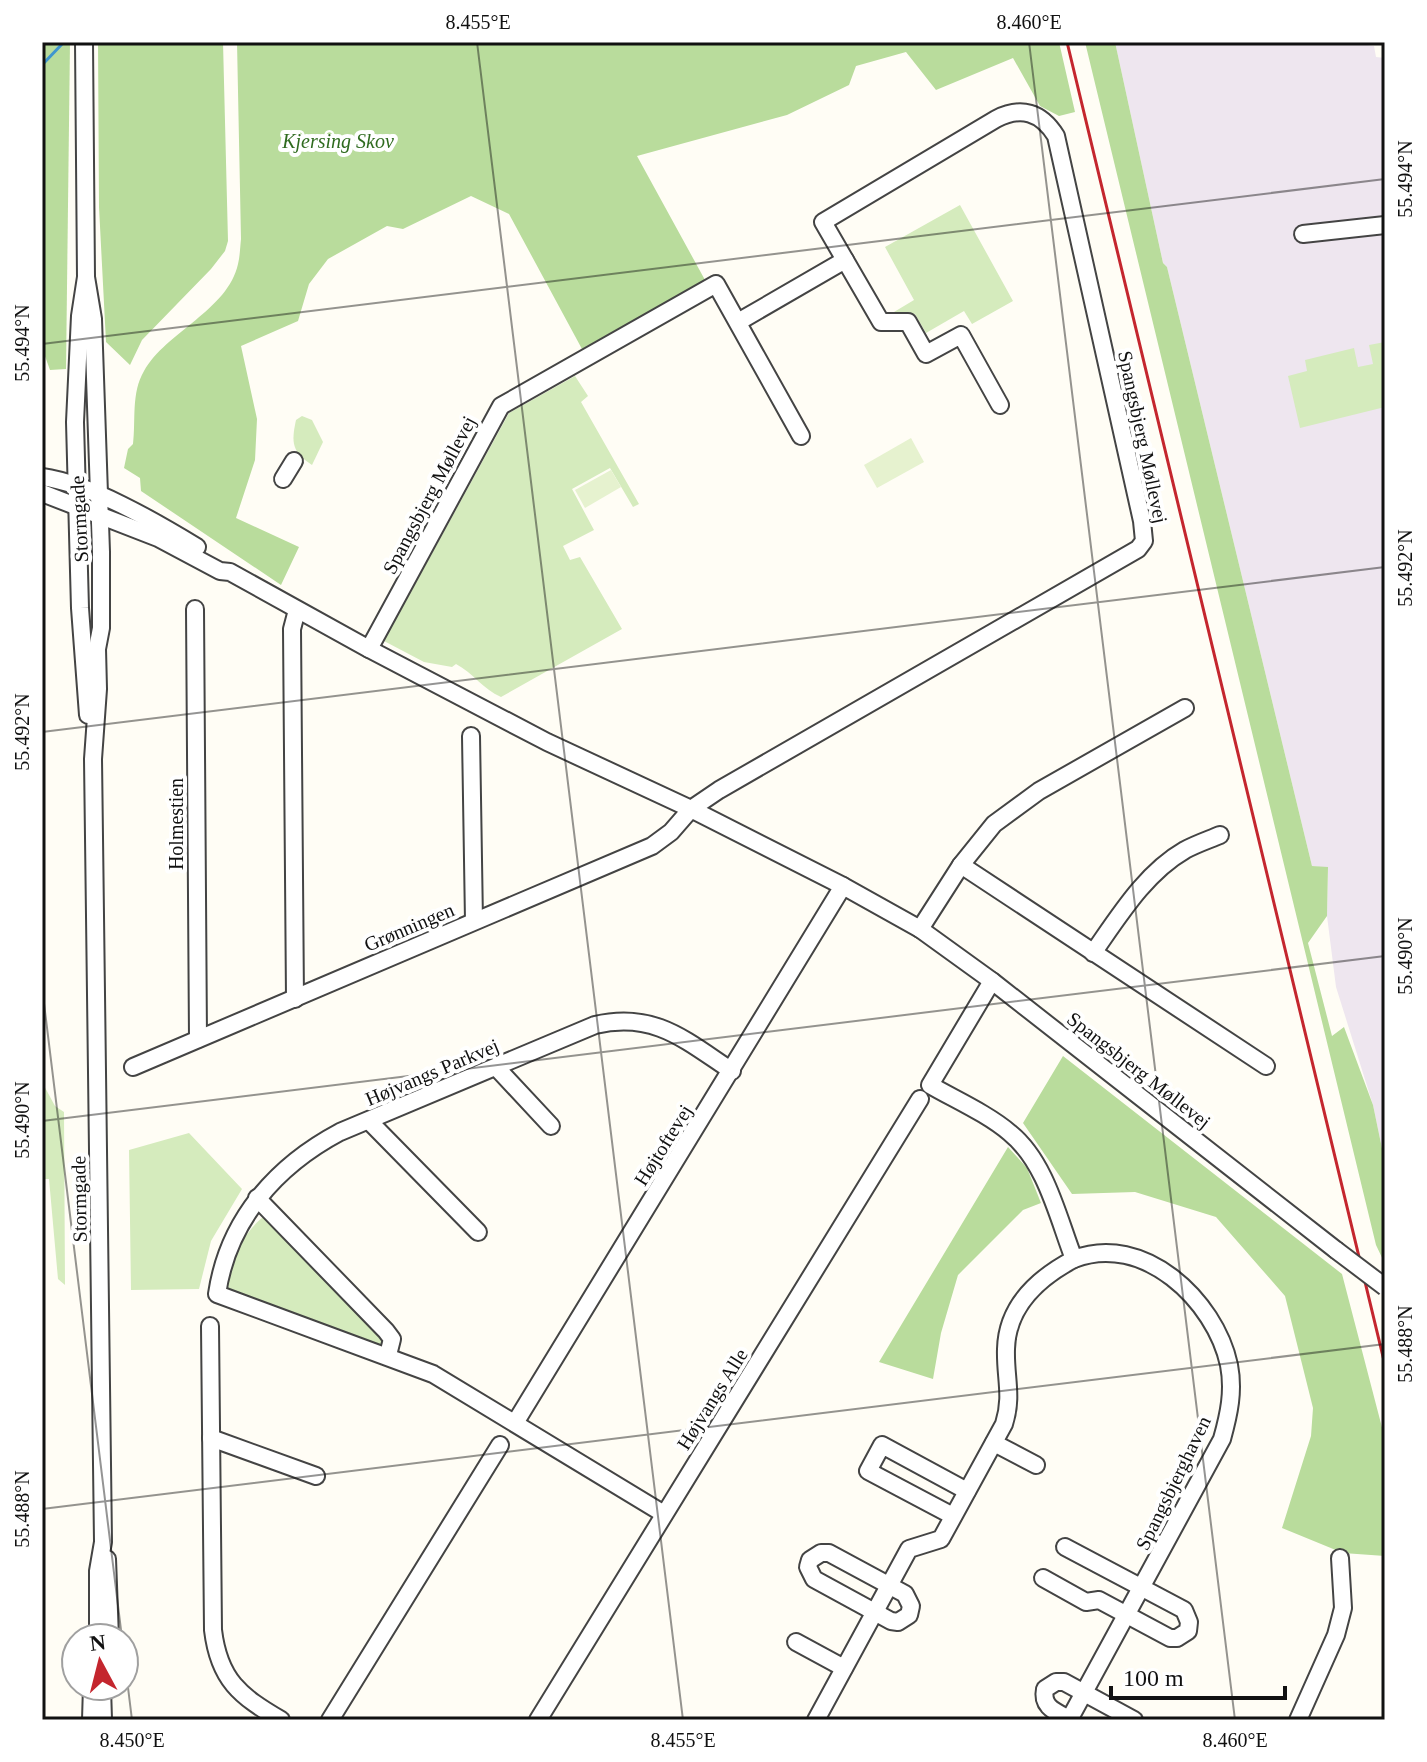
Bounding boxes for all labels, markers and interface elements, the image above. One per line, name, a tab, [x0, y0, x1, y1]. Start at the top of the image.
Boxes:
text: 8.455°E	[445, 11, 511, 33]
text: 8.460°E	[996, 11, 1062, 33]
park label: Kjersing Skov	[281, 130, 394, 153]
text: 55.494°N	[1394, 140, 1416, 218]
text: 55.494°N	[11, 304, 33, 382]
street label: Spangsbjerg Møllevej	[1113, 349, 1172, 525]
street label: Spangsbjerg Møllevej	[378, 412, 481, 578]
street label: Stormgade	[66, 475, 93, 563]
text: 55.492°N	[1394, 529, 1416, 607]
text: 55.492°N	[11, 693, 33, 771]
street label: Holmestien	[165, 778, 187, 870]
street label: Grønningen	[361, 898, 458, 957]
text: 55.490°N	[1394, 917, 1416, 995]
street label: Spangsbjerg Møllevej	[1062, 1007, 1215, 1134]
street label: Højvangs Parkvej	[362, 1034, 502, 1111]
text: 55.490°N	[11, 1081, 33, 1159]
street label: Højtoftevej	[630, 1101, 697, 1190]
street label: Stormgade	[67, 1155, 92, 1243]
text: 55.488°N	[1394, 1305, 1416, 1383]
street label: Højvangs Alle	[672, 1344, 753, 1454]
street label: Spangsbjerghaven	[1131, 1412, 1216, 1554]
text: 55.488°N	[11, 1470, 33, 1548]
north arrow	[60, 1622, 140, 1702]
text: N	[88, 1629, 107, 1656]
scale bar	[1111, 1650, 1285, 1700]
text: 100 m	[1123, 1665, 1184, 1691]
text: 8.450°E	[99, 1729, 165, 1751]
text: 8.455°E	[650, 1729, 716, 1751]
text: 8.460°E	[1202, 1729, 1268, 1751]

